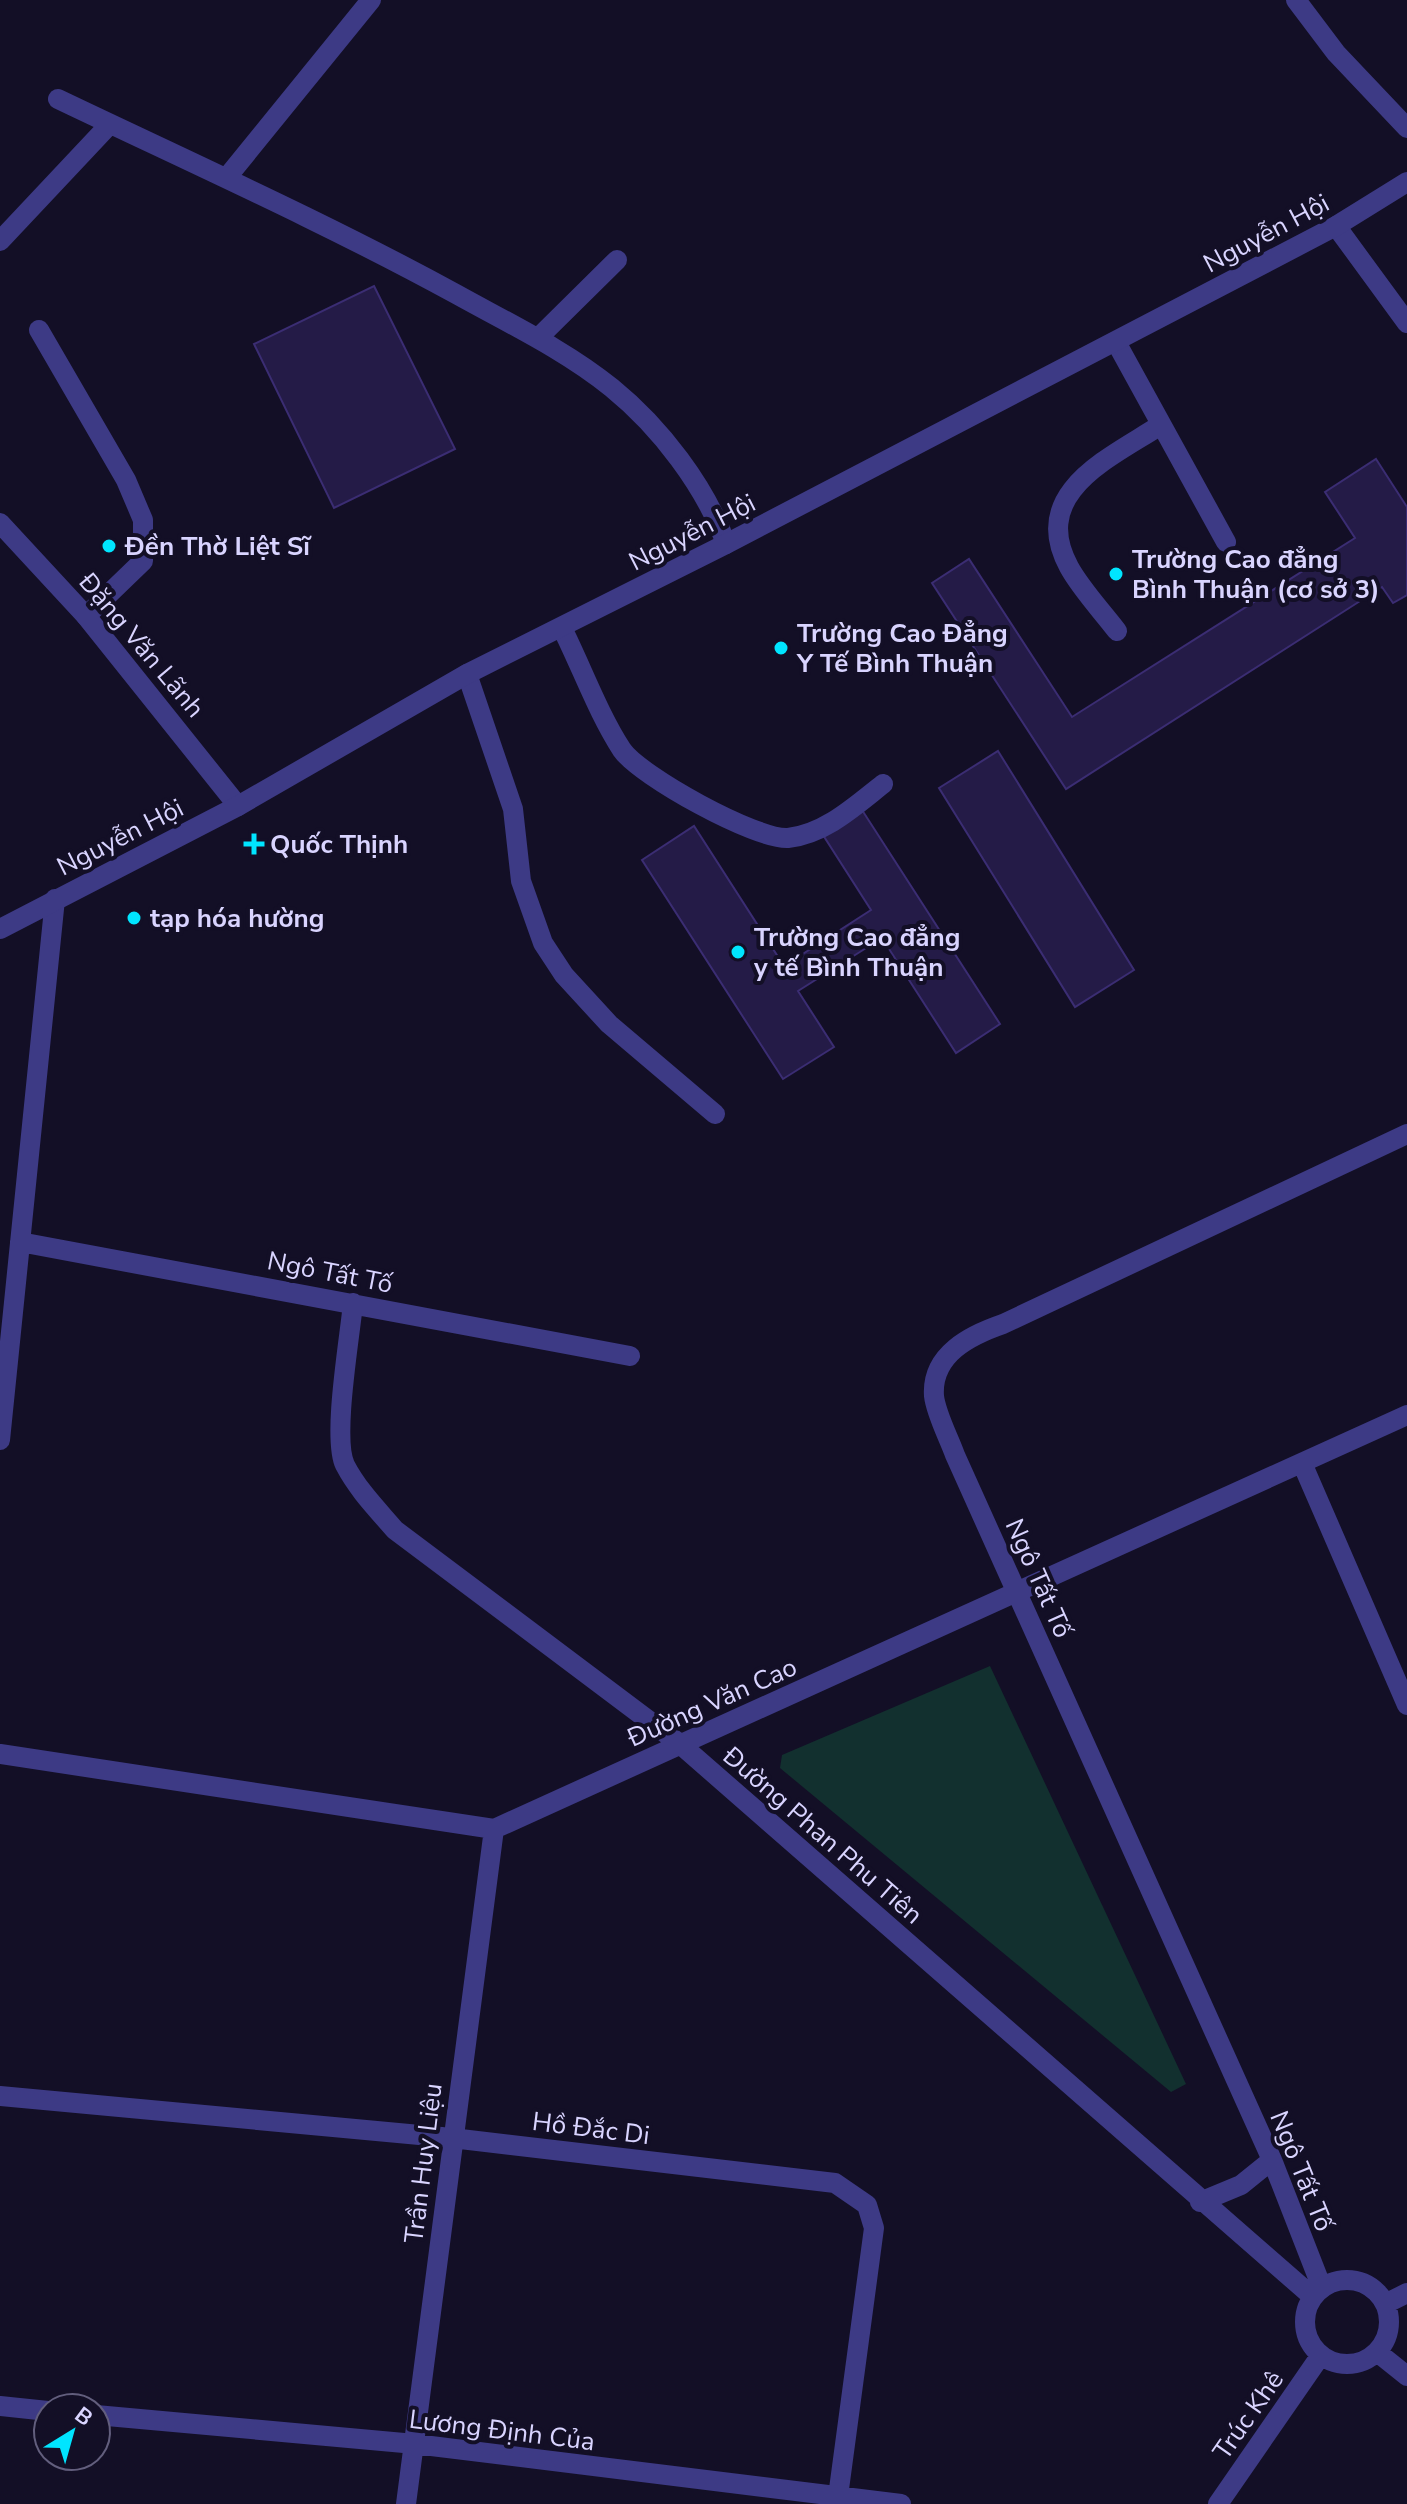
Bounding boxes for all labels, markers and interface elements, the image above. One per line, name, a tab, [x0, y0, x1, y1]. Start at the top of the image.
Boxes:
street label: Nguyễn Hội	[1197, 186, 1335, 281]
street label: Nguyễn Hội	[623, 486, 762, 579]
place label: Đền Thờ Liệt Sĩ	[124, 529, 312, 564]
marker: Đền Thờ Liệt Sĩ	[100, 537, 118, 555]
place label: Trường Cao đẳng Bình Thuận (cơ sở 3)	[1132, 542, 1379, 607]
street label: Đặng Văn Lãnh	[70, 565, 213, 725]
marker: Trường Cao đẳng Bình Thuận (cơ sở 3)	[1107, 565, 1125, 583]
place label: Trường Cao Đẳng Y Tế Bình Thuận	[796, 616, 1008, 681]
marker: Trường Cao Đẳng Y Tế Bình Thuận	[772, 639, 790, 657]
street label: Nguyễn Hội	[51, 791, 190, 884]
place label: Quốc Thịnh	[270, 827, 408, 862]
marker: Quốc Thịnh	[245, 835, 263, 853]
place label: tạp hóa hường	[150, 901, 324, 936]
marker: tạp hóa hường	[125, 909, 143, 927]
place label: Trường Cao đẳng y tế Bình Thuận	[753, 920, 960, 985]
marker: Trường Cao đẳng y tế Bình Thuận	[729, 943, 747, 961]
street label: Ngô Tất Tố	[264, 1243, 396, 1302]
street label: Ngô Tất Tố	[997, 1513, 1080, 1643]
street label: Đường Văn Cao	[621, 1649, 802, 1756]
street label: Đường Phan Phu Tiên	[714, 1738, 930, 1932]
street label: Trần Huy Liệu	[396, 2081, 451, 2245]
street label: Hồ Đắc Di	[530, 2104, 652, 2153]
street label: Ngô Tất Tố	[1262, 2106, 1342, 2237]
street label: Trúc Khê	[1205, 2364, 1292, 2467]
north arrow	[32, 2392, 112, 2472]
text: B	[68, 2400, 99, 2433]
street label: Lương Định Của	[407, 2402, 597, 2459]

